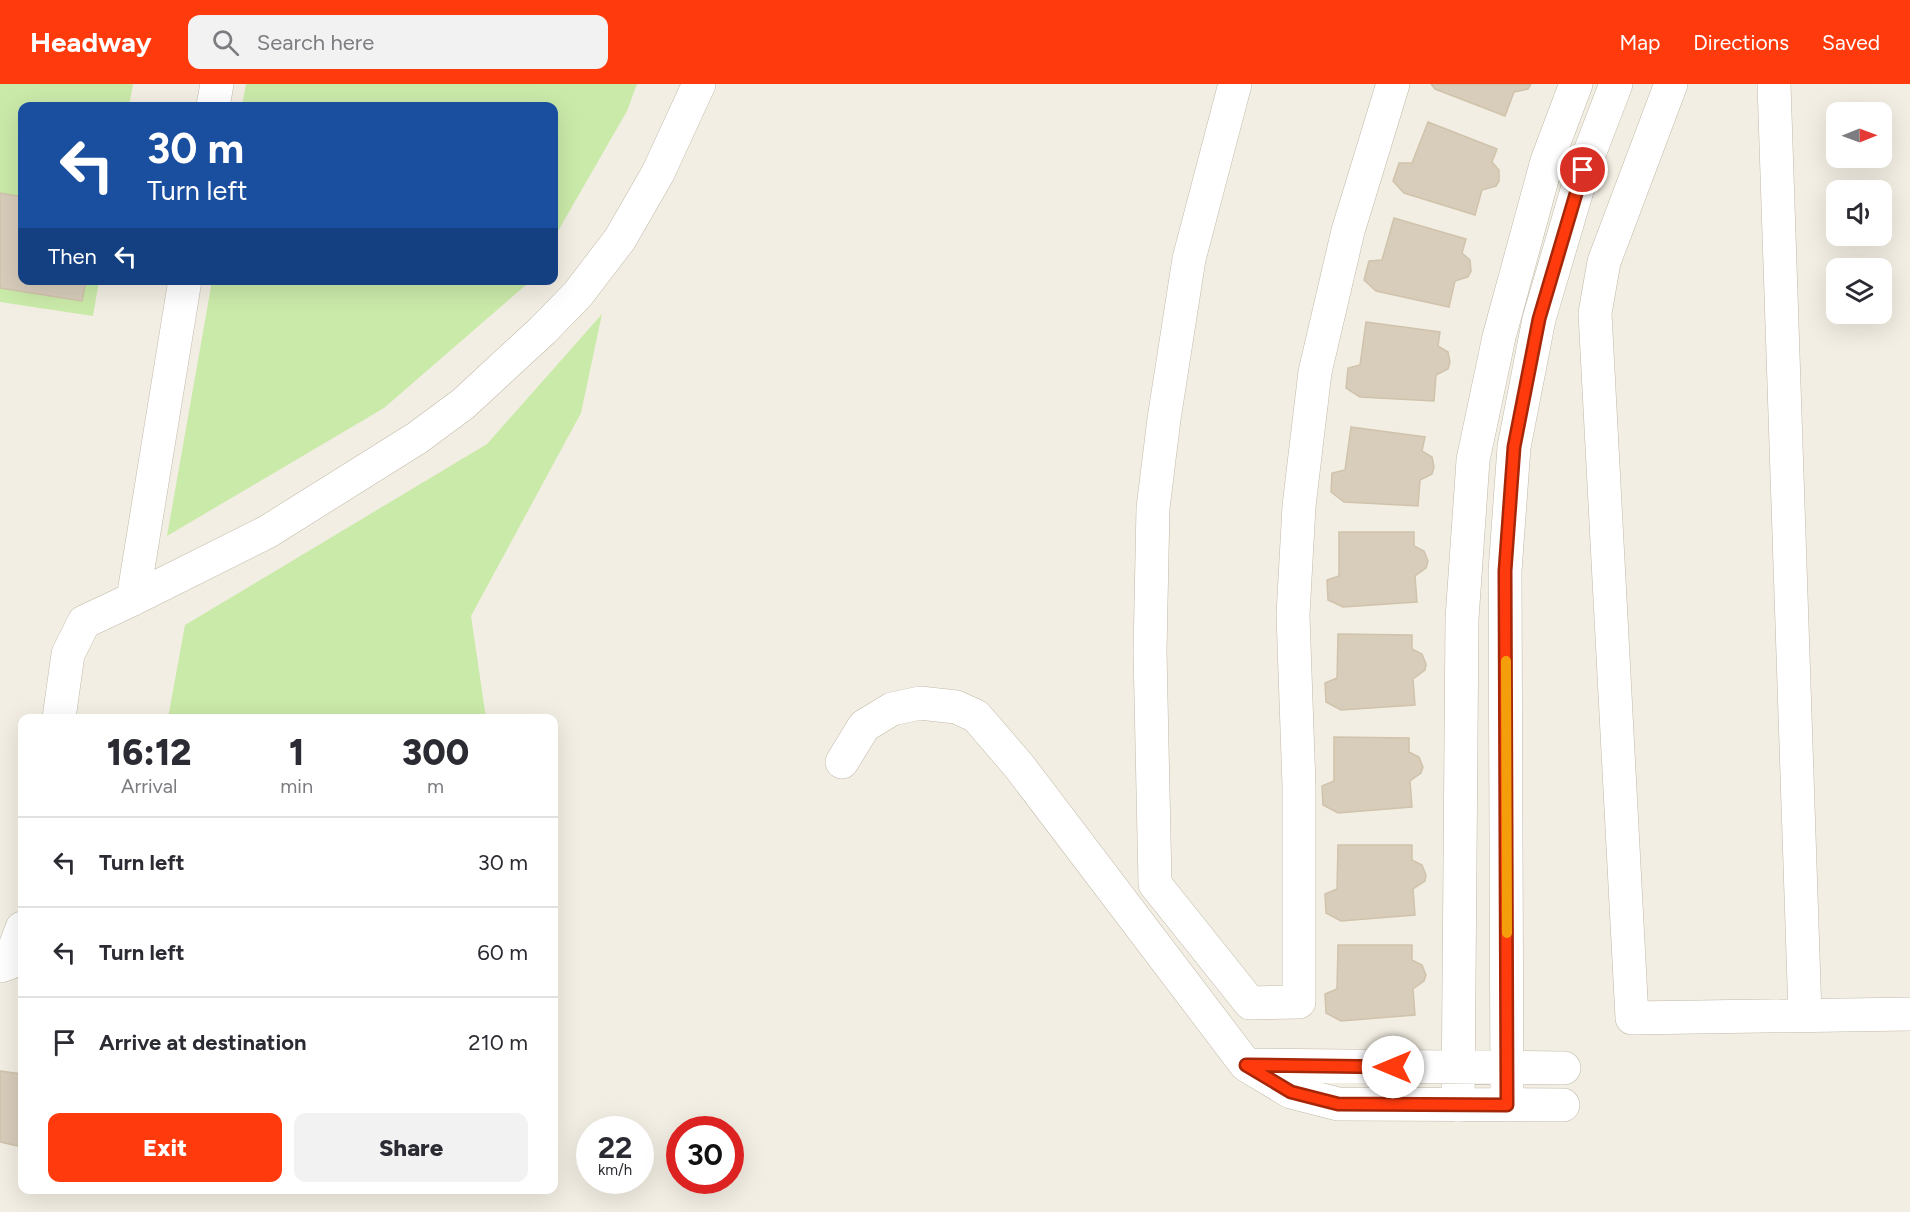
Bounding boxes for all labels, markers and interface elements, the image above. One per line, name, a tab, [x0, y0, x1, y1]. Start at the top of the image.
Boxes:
search box	[188, 15, 608, 69]
text: Headway	[30, 25, 152, 59]
icon: search	[209, 26, 242, 59]
text: Search here	[257, 29, 374, 56]
text: Map	[1619, 30, 1660, 55]
text: Directions	[1693, 30, 1789, 55]
text: Saved	[1822, 30, 1880, 55]
north arrow	[1826, 102, 1892, 168]
map controls	[1826, 102, 1892, 324]
text: 30 m	[147, 123, 244, 174]
icon: left	[48, 126, 126, 204]
pin	[1557, 144, 1608, 195]
icon: arrive	[1566, 153, 1599, 186]
text: Turn left	[147, 174, 247, 207]
button: sound	[1826, 180, 1892, 246]
icon: left	[109, 240, 142, 273]
text: Then	[48, 243, 97, 270]
button: layers	[1826, 258, 1892, 324]
text: 16:12	[107, 731, 191, 774]
text: 1	[289, 731, 304, 774]
text: 300	[402, 731, 469, 774]
text: Arrival	[121, 774, 177, 798]
text: min	[280, 774, 313, 798]
text: m	[427, 774, 444, 798]
icon: left	[48, 846, 81, 879]
text: Turn left	[99, 849, 185, 876]
text: 30 m	[478, 849, 528, 876]
icon: left	[48, 936, 81, 969]
text: Turn left	[99, 939, 185, 966]
text: 60 m	[477, 939, 528, 966]
icon: arrive	[48, 1026, 81, 1059]
text: Arrive at destination	[99, 1029, 307, 1056]
text: 210 m	[468, 1029, 528, 1056]
position arrow	[1361, 1035, 1425, 1099]
button: Exit	[48, 1113, 282, 1182]
button: Share	[294, 1113, 528, 1182]
speed limit sign: 30	[666, 1116, 744, 1194]
text: 22	[598, 1129, 632, 1166]
text: km/h	[598, 1161, 632, 1179]

